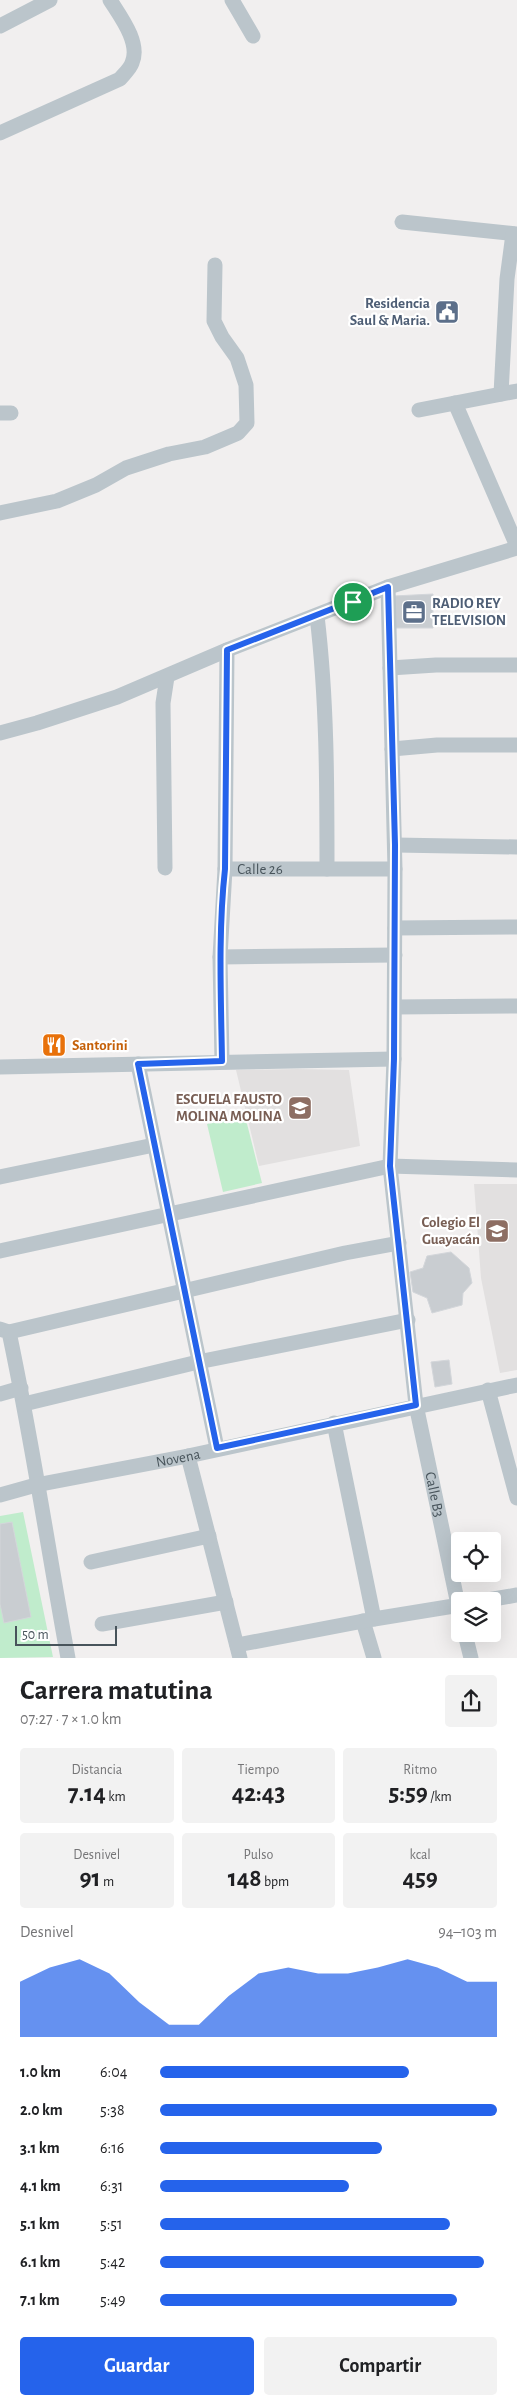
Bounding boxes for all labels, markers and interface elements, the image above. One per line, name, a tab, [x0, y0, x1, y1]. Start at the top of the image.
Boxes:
place label: Residencia Saul & Maria.	[350, 296, 430, 328]
public building icon: Residencia Saul & Maria.	[434, 299, 460, 325]
pin	[332, 581, 374, 623]
icon: arrive	[339, 588, 367, 616]
place label: RADIO REY TELEVISION	[432, 596, 506, 628]
office icon: RADIO REY TELEVISION	[401, 599, 427, 625]
street label: Calle 26	[237, 862, 283, 877]
restaurant icon: Santorini	[41, 1032, 67, 1058]
place label: Santorini	[72, 1038, 128, 1053]
place label: ESCUELA FAUSTO MOLINA MOLINA	[175, 1092, 282, 1124]
school or university icon: ESCUELA FAUSTO MOLINA MOLINA	[287, 1095, 313, 1121]
place label: Colegio El Guayacán	[421, 1215, 480, 1247]
school or university icon: Colegio El Guayacán	[484, 1218, 510, 1244]
street label: Novena	[155, 1447, 202, 1470]
street label: Calle B3	[422, 1471, 446, 1519]
map controls	[451, 1532, 501, 1642]
button: locate	[451, 1532, 501, 1582]
button: layers	[451, 1592, 501, 1642]
scale bar	[15, 1622, 118, 1646]
text: 50 m	[22, 1628, 49, 1642]
button: share	[445, 1675, 497, 1727]
text: Carrera matutina	[20, 1677, 213, 1705]
text: 07:27 · 7 × 1.0 km	[20, 1711, 122, 1727]
text: Distancia	[71, 1763, 122, 1777]
text: Tiempo	[238, 1763, 279, 1777]
text: Ritmo	[403, 1763, 437, 1777]
text: 7.14	[68, 1781, 106, 1806]
text: 42:43	[232, 1781, 285, 1806]
text: 5:59	[389, 1781, 428, 1806]
text: km	[106, 1790, 126, 1804]
text: /km	[428, 1790, 452, 1804]
text: Desnivel	[73, 1848, 120, 1862]
text: Pulso	[244, 1848, 273, 1862]
text: kcal	[409, 1848, 431, 1862]
text: 91	[80, 1866, 101, 1891]
text: 148	[228, 1866, 262, 1891]
text: 459	[402, 1866, 438, 1891]
text: m	[101, 1875, 114, 1889]
text: bpm	[262, 1875, 289, 1889]
text: Desnivel	[20, 1924, 74, 1940]
text: 94–103 m	[438, 1924, 497, 1940]
text: 1.0 km	[20, 2064, 61, 2080]
text: 6:04	[100, 2064, 127, 2080]
text: 2.0 km	[20, 2102, 63, 2118]
text: 5:38	[100, 2102, 125, 2118]
text: 3.1 km	[20, 2140, 60, 2156]
text: 6:16	[100, 2140, 124, 2156]
text: 4.1 km	[20, 2178, 61, 2194]
text: 6:31	[100, 2178, 123, 2194]
text: 5.1 km	[20, 2216, 60, 2232]
text: 5:51	[100, 2216, 123, 2232]
text: 6.1 km	[20, 2254, 60, 2270]
text: 5:42	[100, 2254, 125, 2270]
text: 7.1 km	[20, 2292, 60, 2308]
text: 5:49	[100, 2292, 126, 2308]
button: Guardar	[20, 2337, 254, 2395]
button: Compartir	[264, 2337, 497, 2395]

